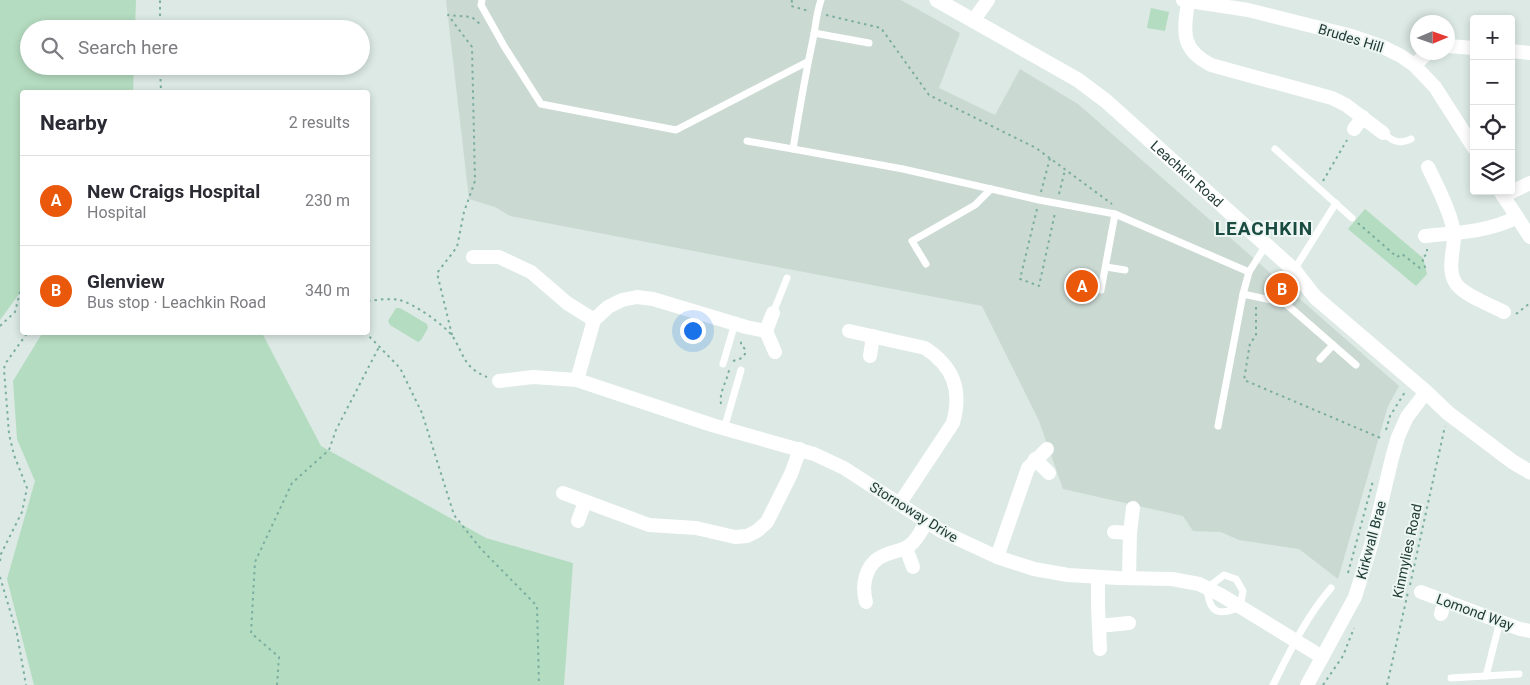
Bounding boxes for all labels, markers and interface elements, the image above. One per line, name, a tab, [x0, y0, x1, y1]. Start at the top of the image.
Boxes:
north arrow	[1410, 15, 1455, 60]
map controls	[1470, 15, 1515, 195]
button: +	[1470, 15, 1515, 60]
search box	[20, 20, 370, 75]
street label: Brudes Hill	[1316, 20, 1386, 56]
icon: search	[38, 34, 66, 62]
text: Search here	[78, 36, 178, 59]
button: −	[1470, 60, 1515, 105]
button: locate	[1470, 105, 1515, 150]
text: Nearby	[40, 111, 107, 135]
text: 2 results	[289, 113, 350, 132]
street label: Leachkin Road	[1148, 137, 1226, 210]
button: layers	[1470, 150, 1515, 195]
text: New Craigs Hospital	[87, 180, 260, 203]
text: A	[51, 191, 61, 210]
text: 230 m	[305, 191, 350, 210]
text: Hospital	[87, 203, 147, 222]
district label: LEACHKIN	[1215, 217, 1313, 240]
pin: A	[1066, 267, 1098, 305]
text: Glenview	[87, 270, 165, 293]
pin: B	[1266, 270, 1298, 308]
text: B	[51, 281, 61, 300]
text: 340 m	[305, 281, 350, 300]
text: Bus stop · Leachkin Road	[87, 293, 266, 312]
your location	[680, 318, 706, 344]
street label: Stornoway Drive	[867, 479, 961, 545]
street label: Kirkwall Brae	[1353, 499, 1389, 581]
street label: Kinmylies Road	[1389, 502, 1425, 600]
street label: Lomond Way	[1434, 591, 1516, 634]

